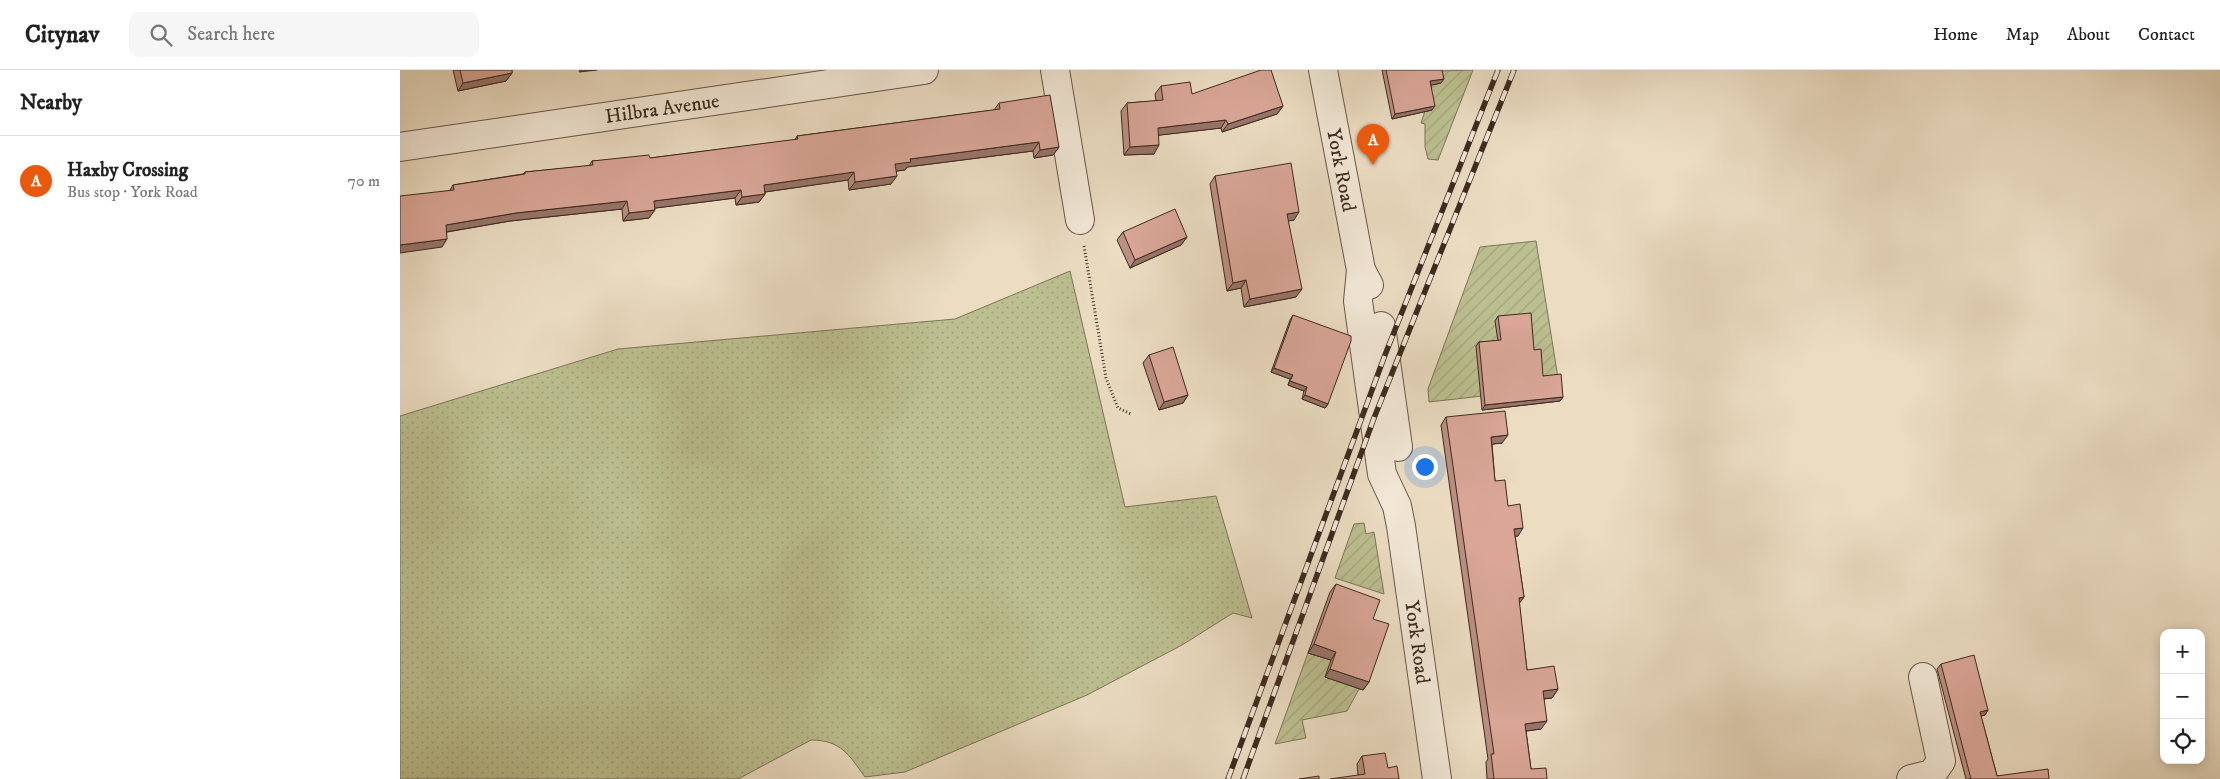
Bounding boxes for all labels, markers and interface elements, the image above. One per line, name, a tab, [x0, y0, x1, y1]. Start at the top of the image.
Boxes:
search box	[129, 12, 479, 57]
text: Citynav	[25, 20, 99, 50]
icon: search	[147, 21, 175, 49]
text: Search here	[187, 23, 275, 46]
text: Home	[1933, 24, 1978, 46]
text: Map	[2006, 24, 2039, 46]
text: About	[2067, 24, 2110, 46]
text: Contact	[2138, 24, 2195, 46]
street label: Hilbra Avenue	[603, 89, 721, 130]
text: Nearby	[20, 90, 82, 116]
pin: A	[1357, 124, 1389, 165]
street label: York Road	[1320, 127, 1361, 214]
text: Haxby Crossing	[67, 159, 188, 182]
text: A	[31, 171, 41, 191]
text: 70 m	[348, 171, 380, 191]
text: Bus stop · York Road	[67, 182, 198, 202]
your location	[1412, 454, 1438, 480]
street label: York Road	[1398, 599, 1435, 686]
map controls	[2160, 629, 2205, 764]
button: +	[2160, 629, 2205, 674]
button: −	[2160, 674, 2205, 719]
button: locate	[2160, 719, 2205, 764]

